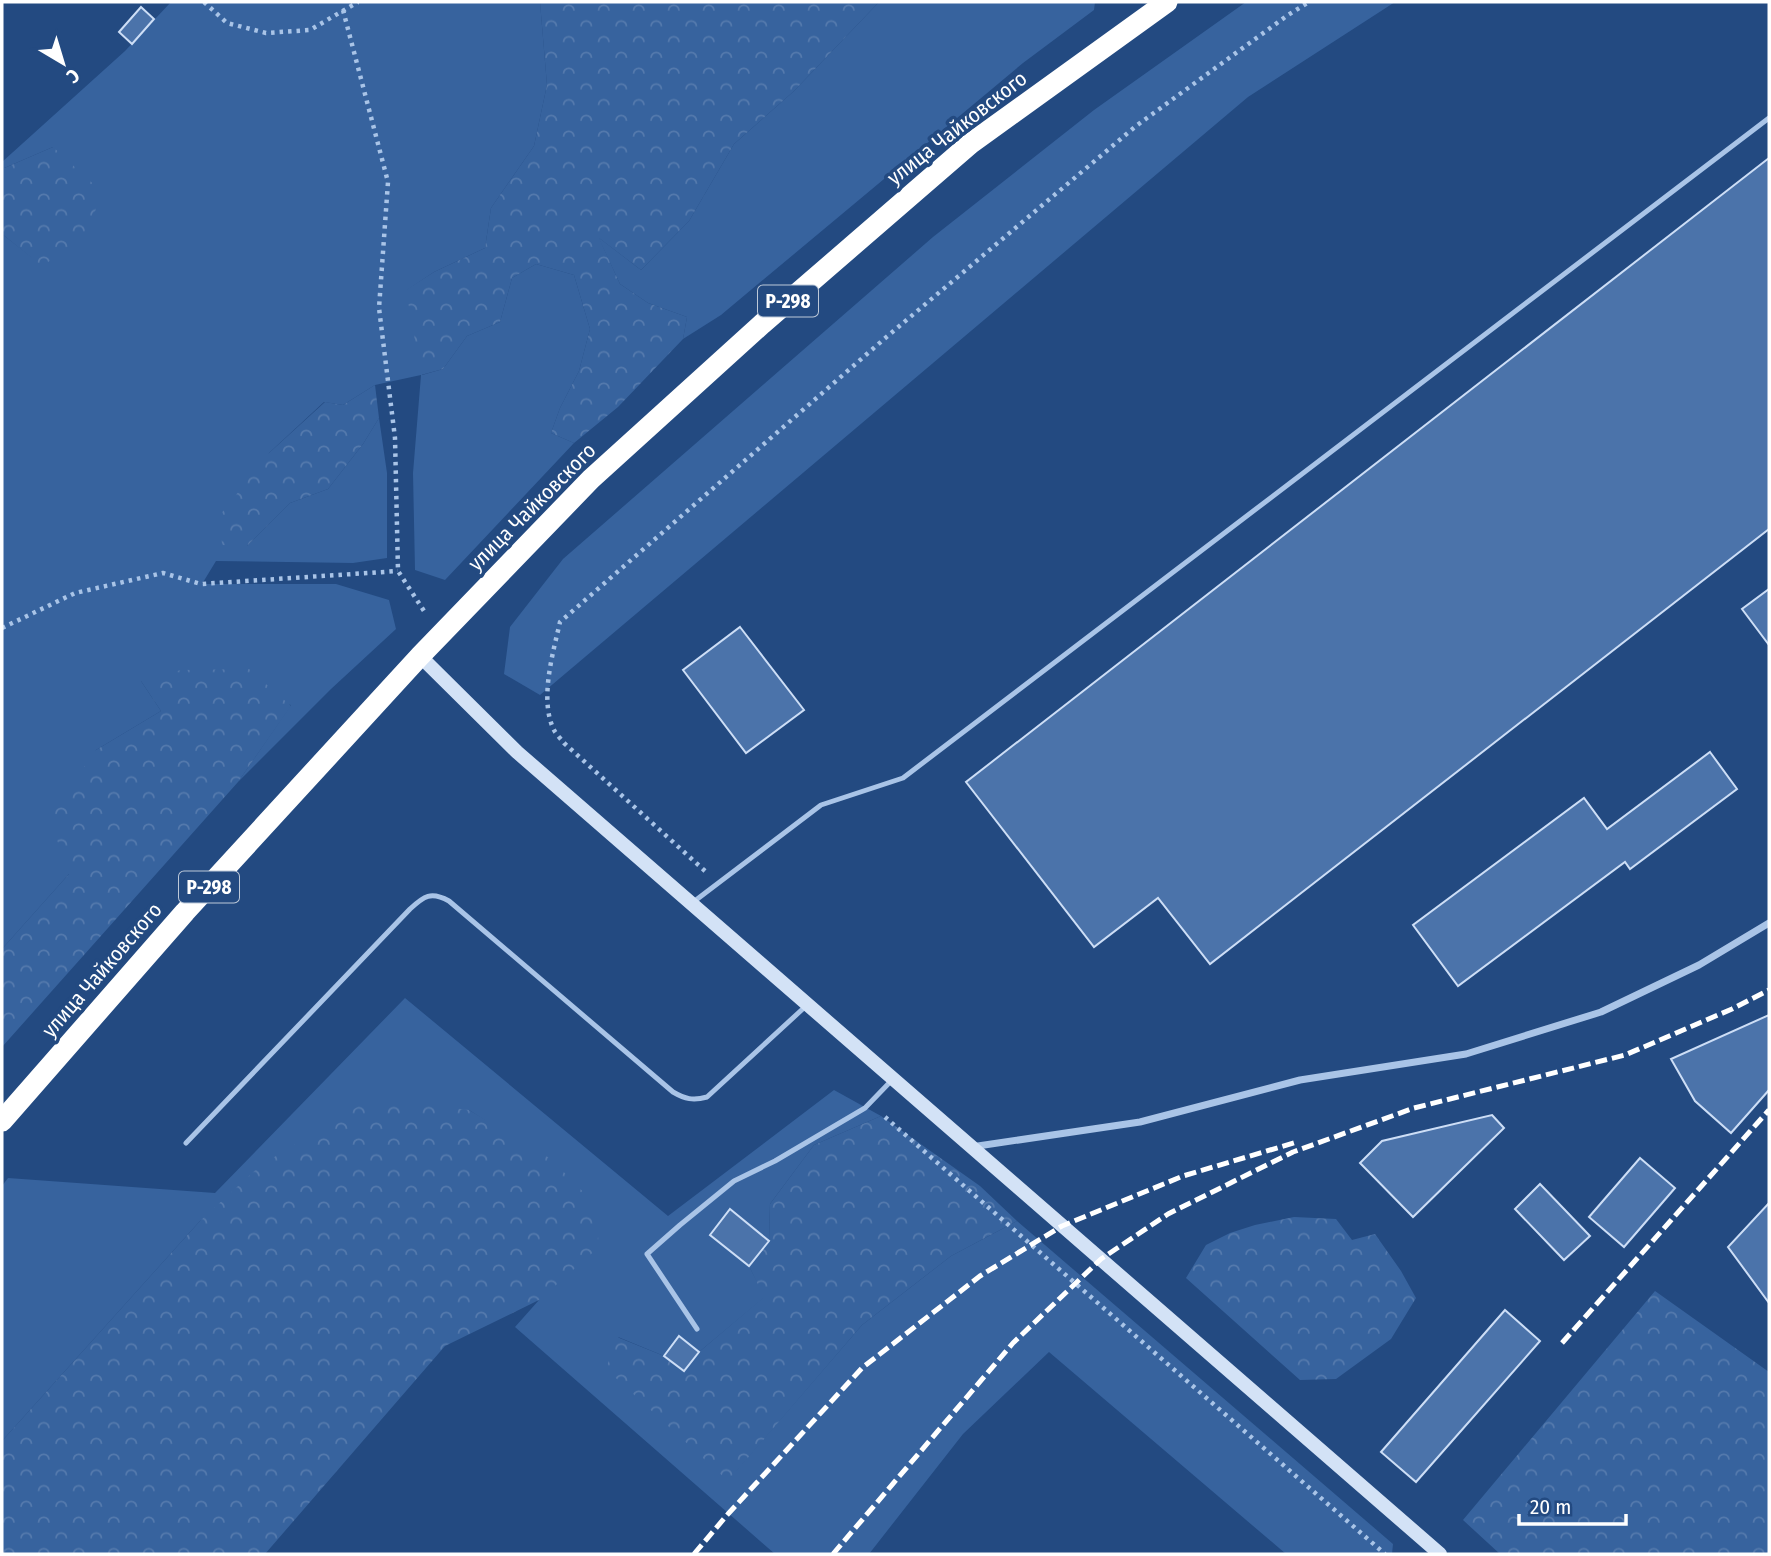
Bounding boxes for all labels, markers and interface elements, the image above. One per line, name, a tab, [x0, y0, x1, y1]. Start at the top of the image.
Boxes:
north arrow	[28, 28, 98, 98]
text: С	[62, 64, 84, 88]
street label: улица Чайковского	[882, 65, 1032, 191]
road number: Р-298	[758, 286, 818, 316]
street label: улица Чайковского	[463, 438, 601, 576]
road number: Р-298	[179, 872, 239, 902]
street label: улица Чайковского	[36, 897, 168, 1043]
scale bar	[1519, 1482, 1626, 1526]
text: 20 m	[1530, 1494, 1571, 1520]

